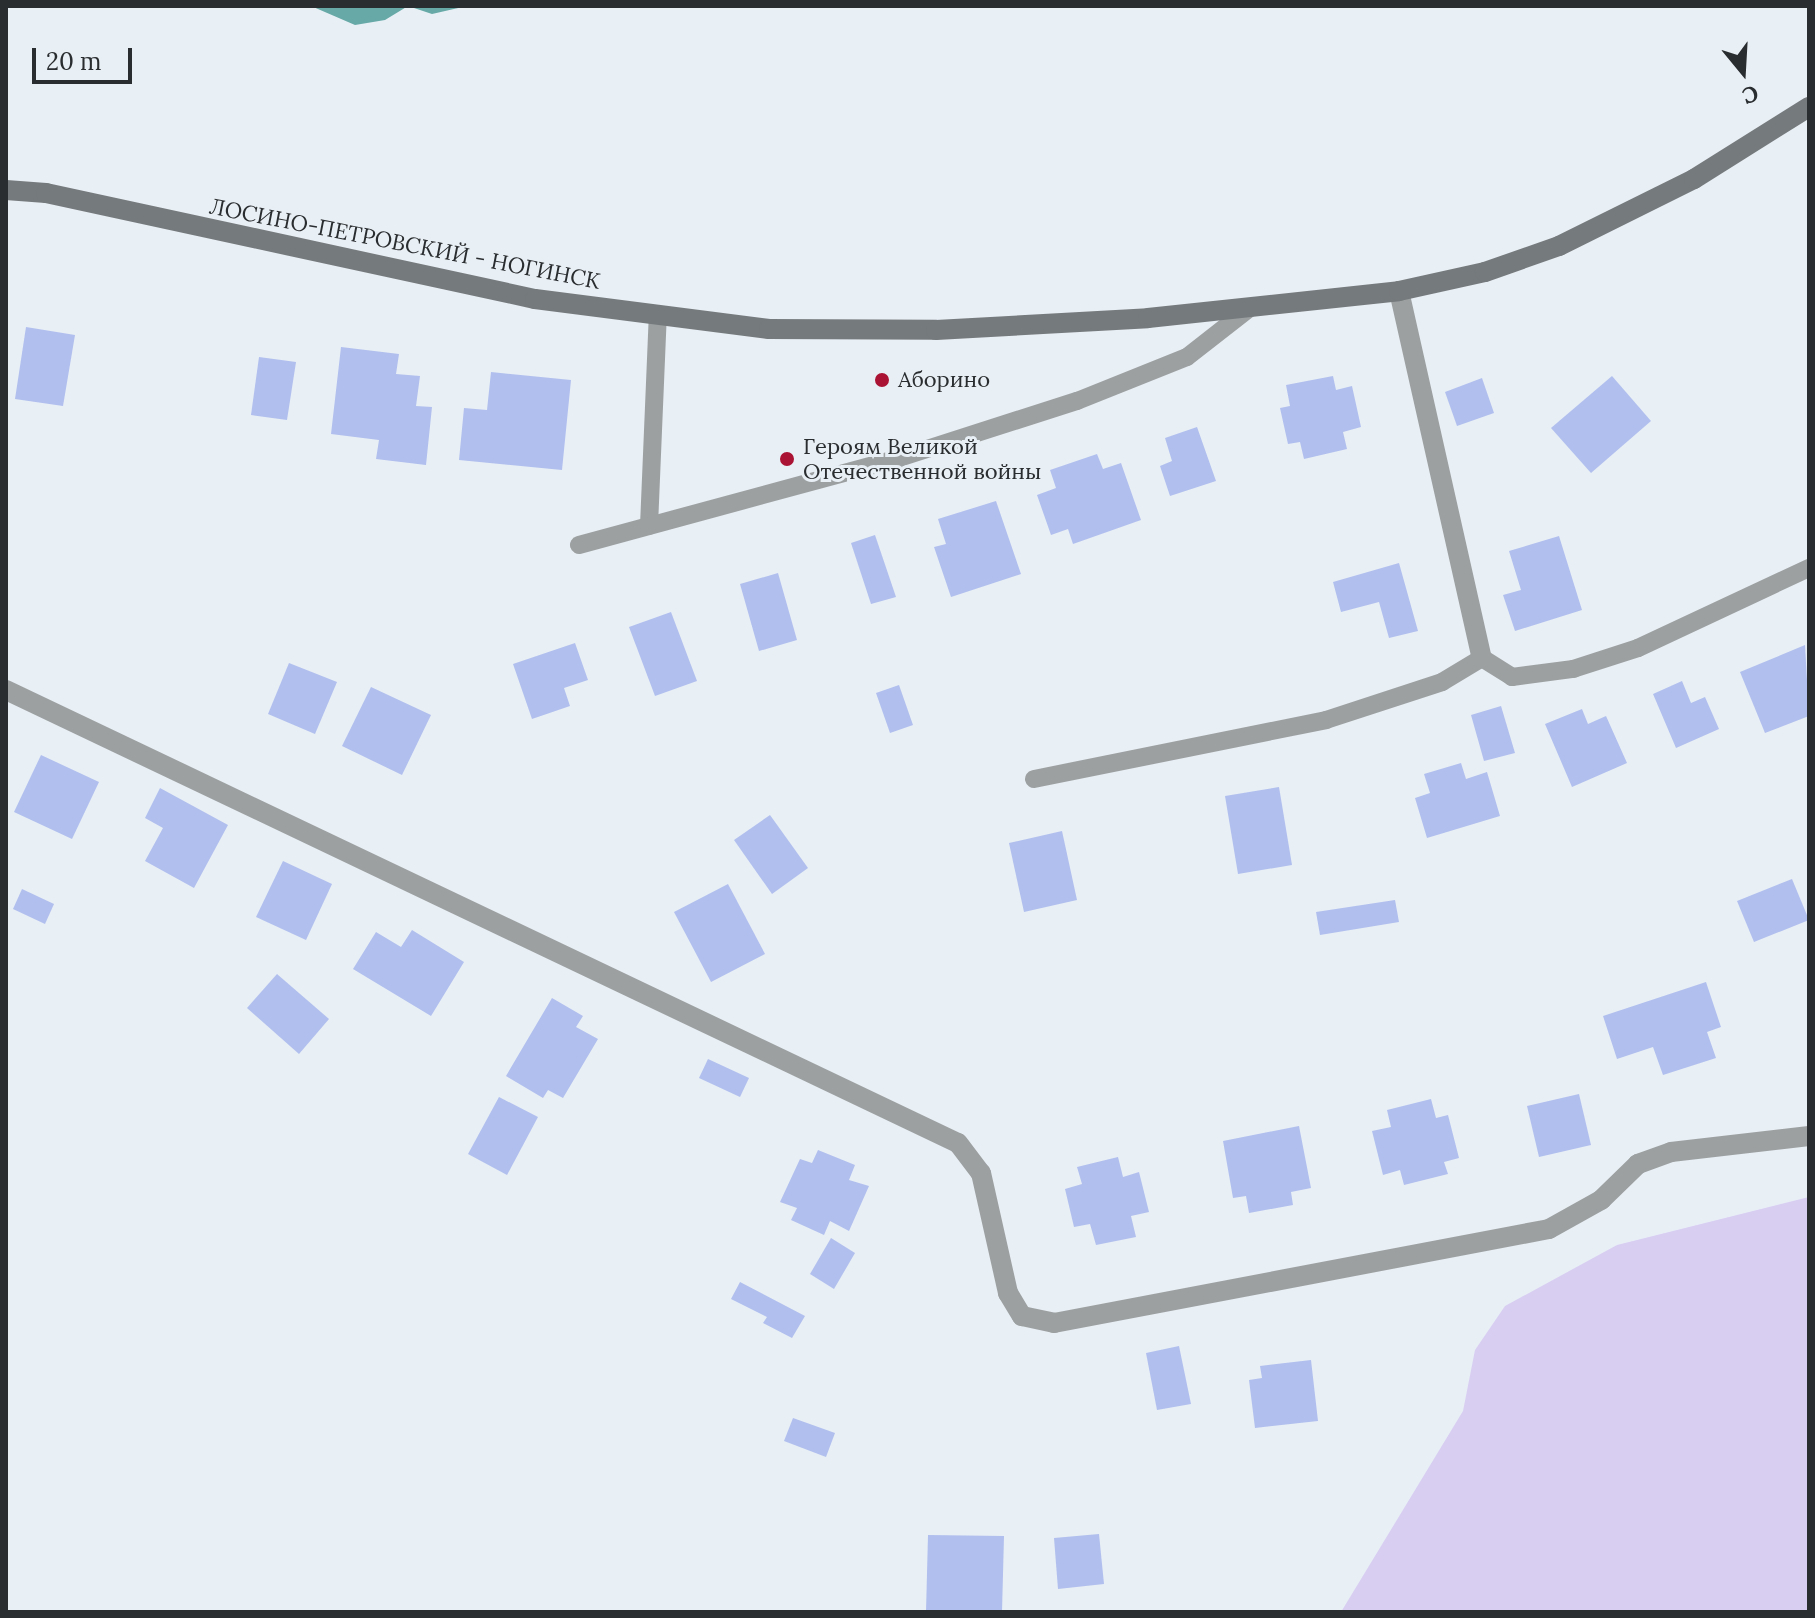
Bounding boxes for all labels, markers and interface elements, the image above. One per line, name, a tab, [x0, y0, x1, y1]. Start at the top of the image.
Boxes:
scale bar	[36, 32, 136, 82]
north arrow	[1703, 32, 1783, 112]
text: 20 m	[46, 46, 102, 77]
text: С	[1739, 79, 1762, 110]
street label: ЛОСИНО-ПЕТРОВСКИЙ - НОГИНСК	[207, 193, 603, 295]
place label: Аборино	[898, 367, 990, 393]
marker: Аборино	[873, 371, 891, 389]
place label: Героям Великой Отечественной войны	[803, 433, 1041, 484]
marker: Героям Великой Отечественной войны	[778, 450, 796, 468]

